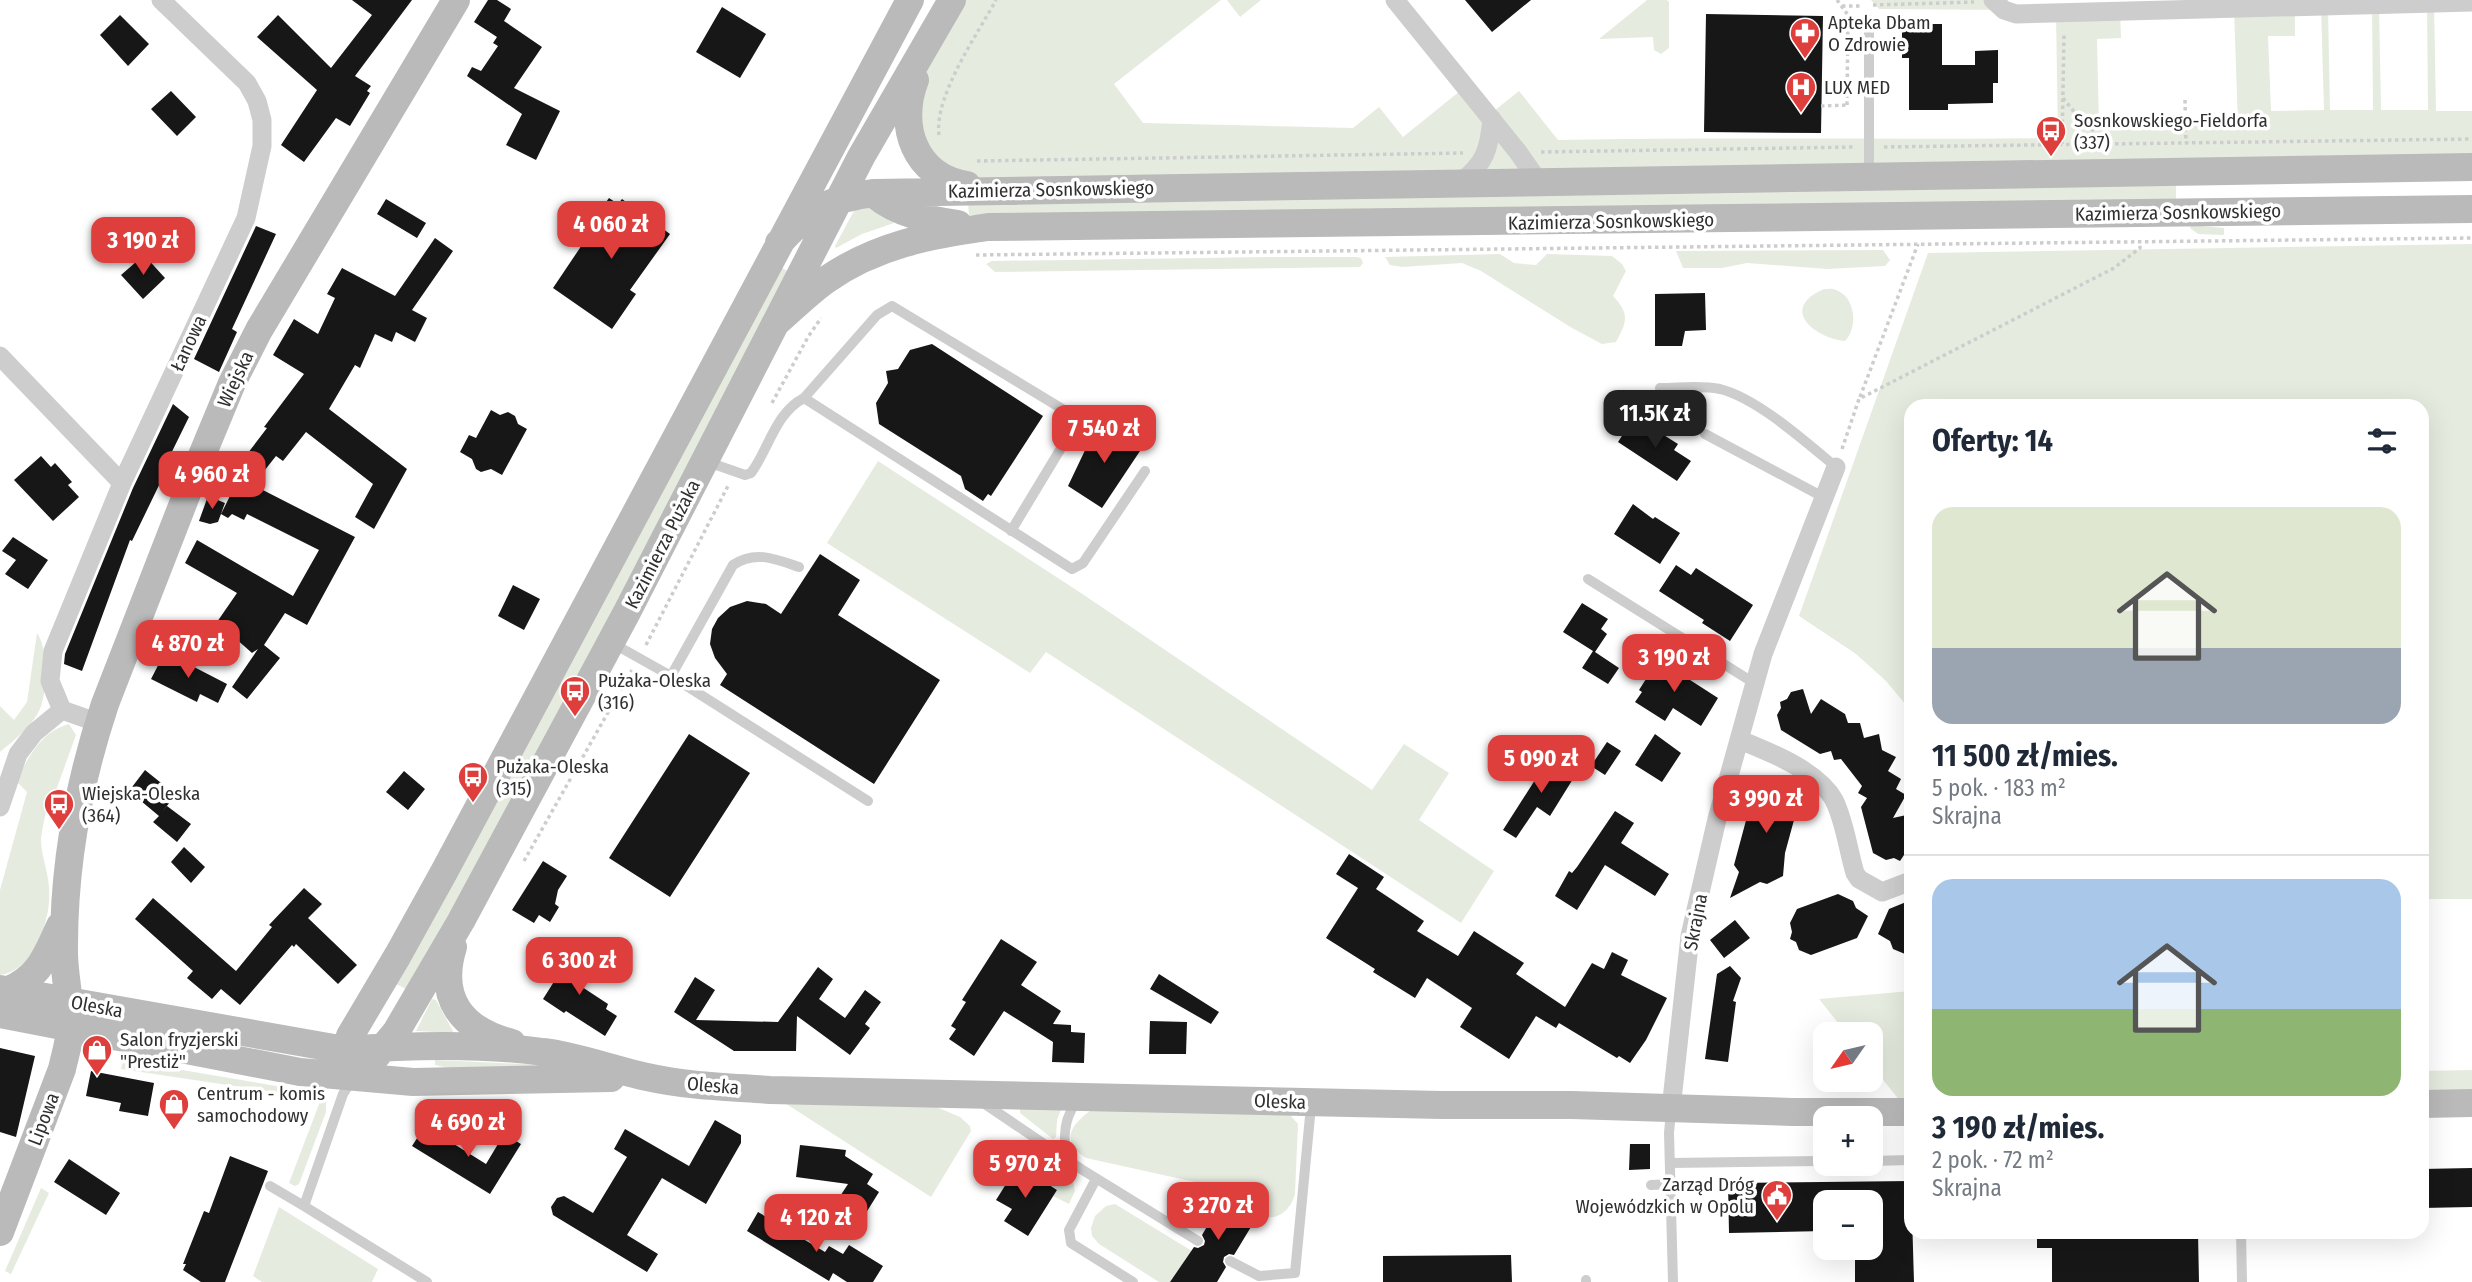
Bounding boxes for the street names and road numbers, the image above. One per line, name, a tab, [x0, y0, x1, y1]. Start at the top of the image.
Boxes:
street label: Kazimierza Sosnkowskiego	[948, 176, 1154, 203]
street label: Kazimierza Sosnkowskiego	[2075, 199, 2281, 226]
street label: Kazimierza Sosnkowskiego	[1508, 208, 1714, 235]
street label: Łanowa	[165, 311, 211, 375]
street label: Wiejska	[213, 348, 258, 411]
street label: Kazimierza Pużaka	[620, 476, 705, 613]
street label: Skrajna	[1679, 892, 1712, 953]
street label: Oleska	[69, 990, 125, 1023]
street label: Oleska	[686, 1072, 740, 1099]
street label: Lipowa	[23, 1089, 64, 1149]
street label: Oleska	[1253, 1089, 1306, 1114]

